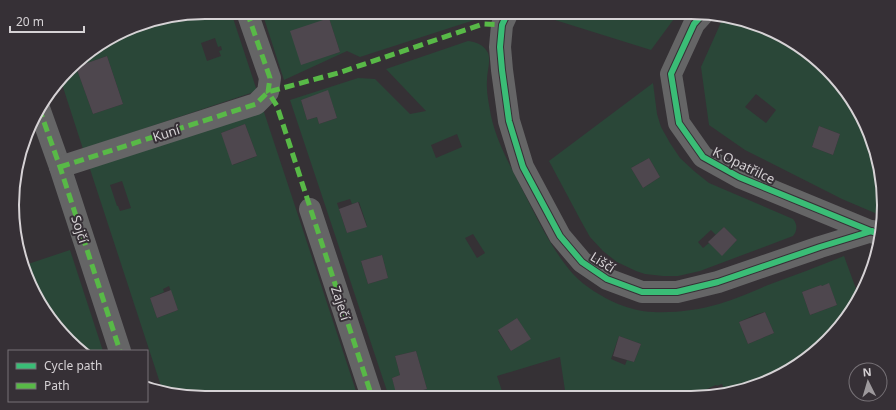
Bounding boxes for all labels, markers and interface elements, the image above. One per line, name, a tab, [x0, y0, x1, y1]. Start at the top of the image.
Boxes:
scale bar	[10, 8, 84, 34]
text: 20 m	[16, 13, 44, 30]
street label: Kuní	[150, 120, 182, 146]
street label: K Opatřilce	[710, 142, 778, 188]
street label: Sojčí	[67, 213, 93, 246]
street label: Liščí	[587, 247, 619, 277]
street label: Zaječí	[327, 284, 355, 323]
legend	[8, 350, 148, 402]
text: Cycle path	[44, 357, 102, 374]
north arrow	[848, 362, 888, 402]
text: N	[862, 364, 872, 379]
text: Path	[44, 377, 70, 394]

